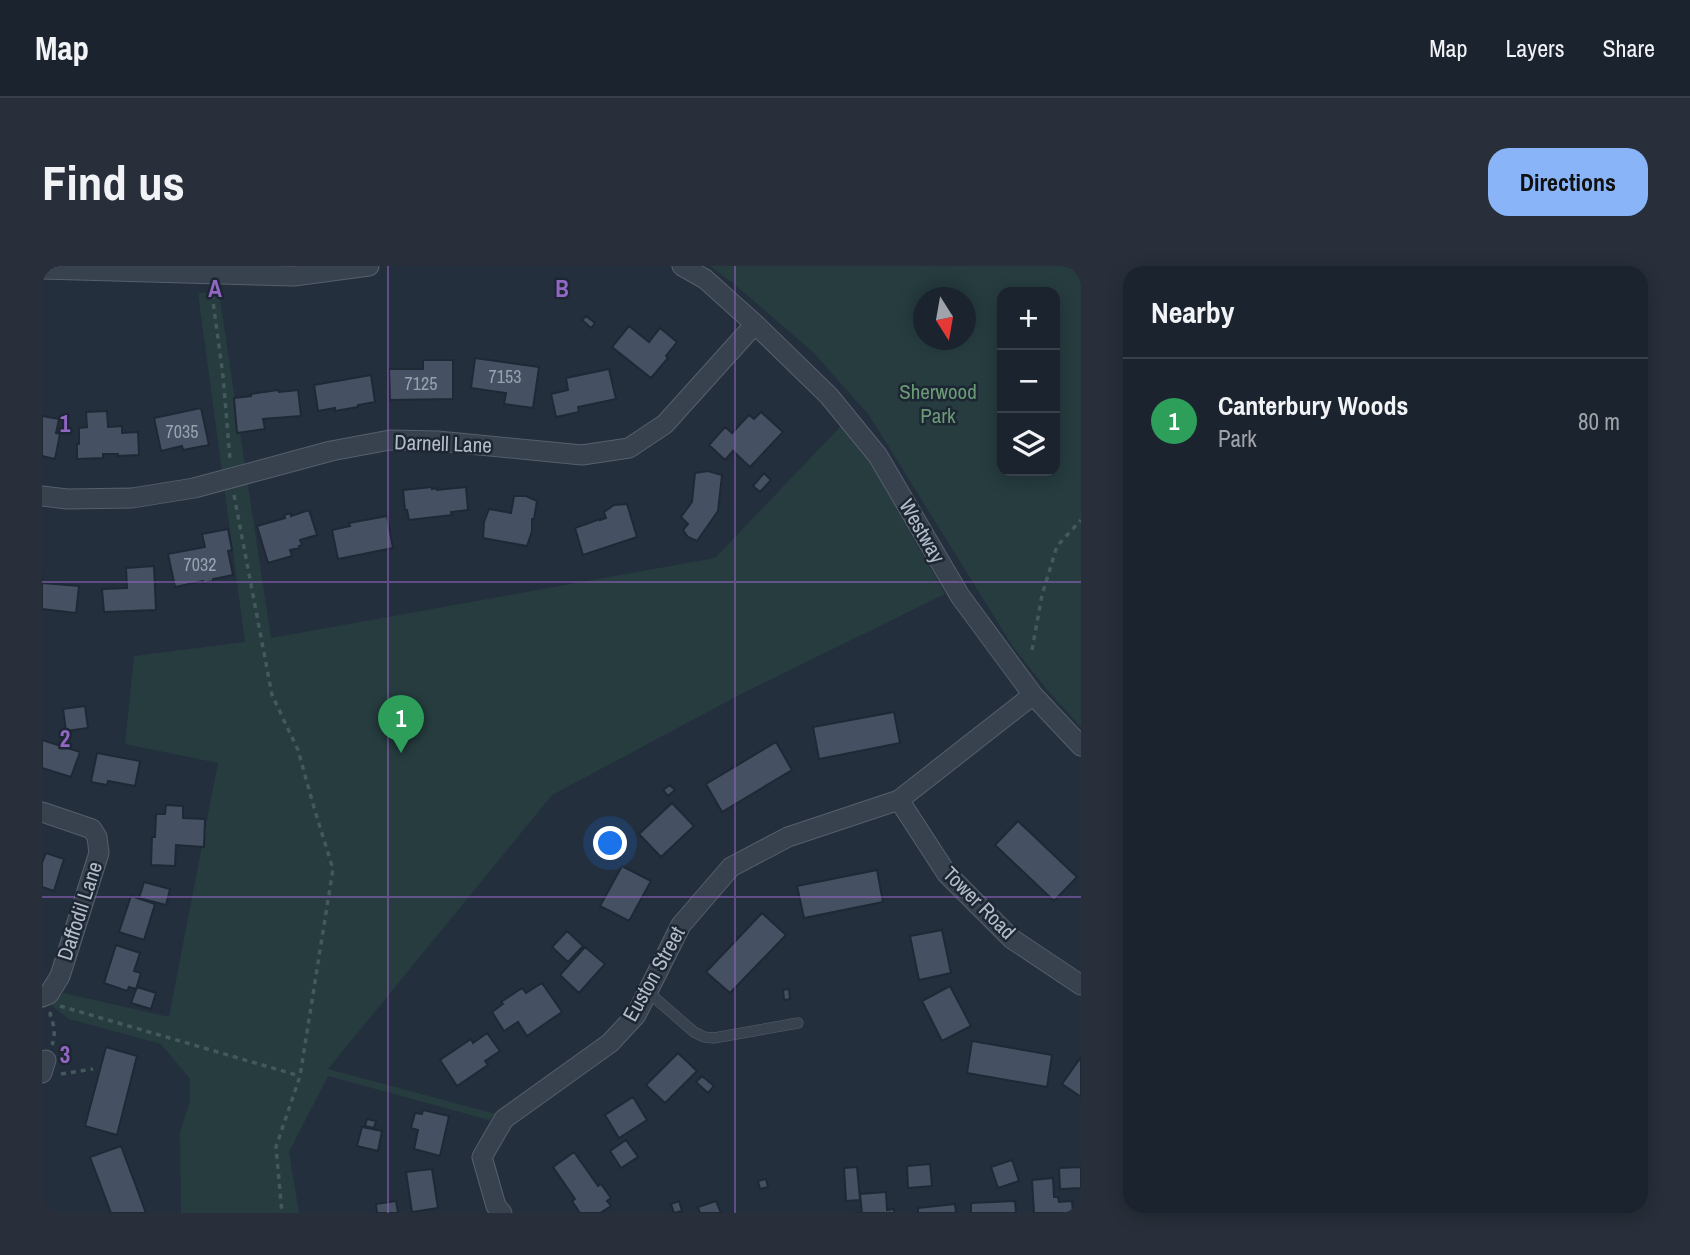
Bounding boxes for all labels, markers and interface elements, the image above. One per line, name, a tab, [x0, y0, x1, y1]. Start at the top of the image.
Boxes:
text: Map	[35, 26, 89, 70]
text: Map	[1429, 32, 1467, 64]
text: Layers	[1505, 32, 1564, 64]
text: Share	[1602, 32, 1655, 64]
button: Directions	[1488, 148, 1648, 216]
text: Find us	[42, 149, 185, 215]
text: A	[208, 273, 222, 304]
text: B	[555, 273, 569, 304]
north arrow	[913, 287, 976, 350]
map controls	[997, 287, 1060, 476]
button: +	[997, 287, 1060, 350]
text: Nearby	[1151, 292, 1234, 332]
button: −	[997, 350, 1060, 413]
house number: 7153	[489, 364, 521, 389]
house number: 7125	[405, 371, 437, 396]
park label: Sherwood Park	[899, 377, 977, 430]
text: Canterbury Woods	[1218, 388, 1408, 423]
text: 1	[1169, 406, 1179, 437]
text: 80 m	[1578, 406, 1620, 437]
text: 1	[60, 408, 71, 439]
button: layers	[997, 413, 1060, 476]
house number: 7035	[166, 419, 198, 444]
text: Park	[1218, 423, 1257, 454]
street label: Darnell Lane	[394, 427, 492, 460]
street label: Westway	[892, 493, 953, 568]
house number: 7032	[184, 552, 216, 577]
pin: 1	[378, 695, 424, 753]
text: 2	[60, 723, 70, 754]
your location	[593, 826, 627, 860]
street label: Daffodil Lane	[50, 858, 109, 964]
street label: Tower Road	[937, 860, 1022, 945]
street label: Euston Street	[616, 921, 692, 1026]
text: 3	[60, 1039, 70, 1070]

